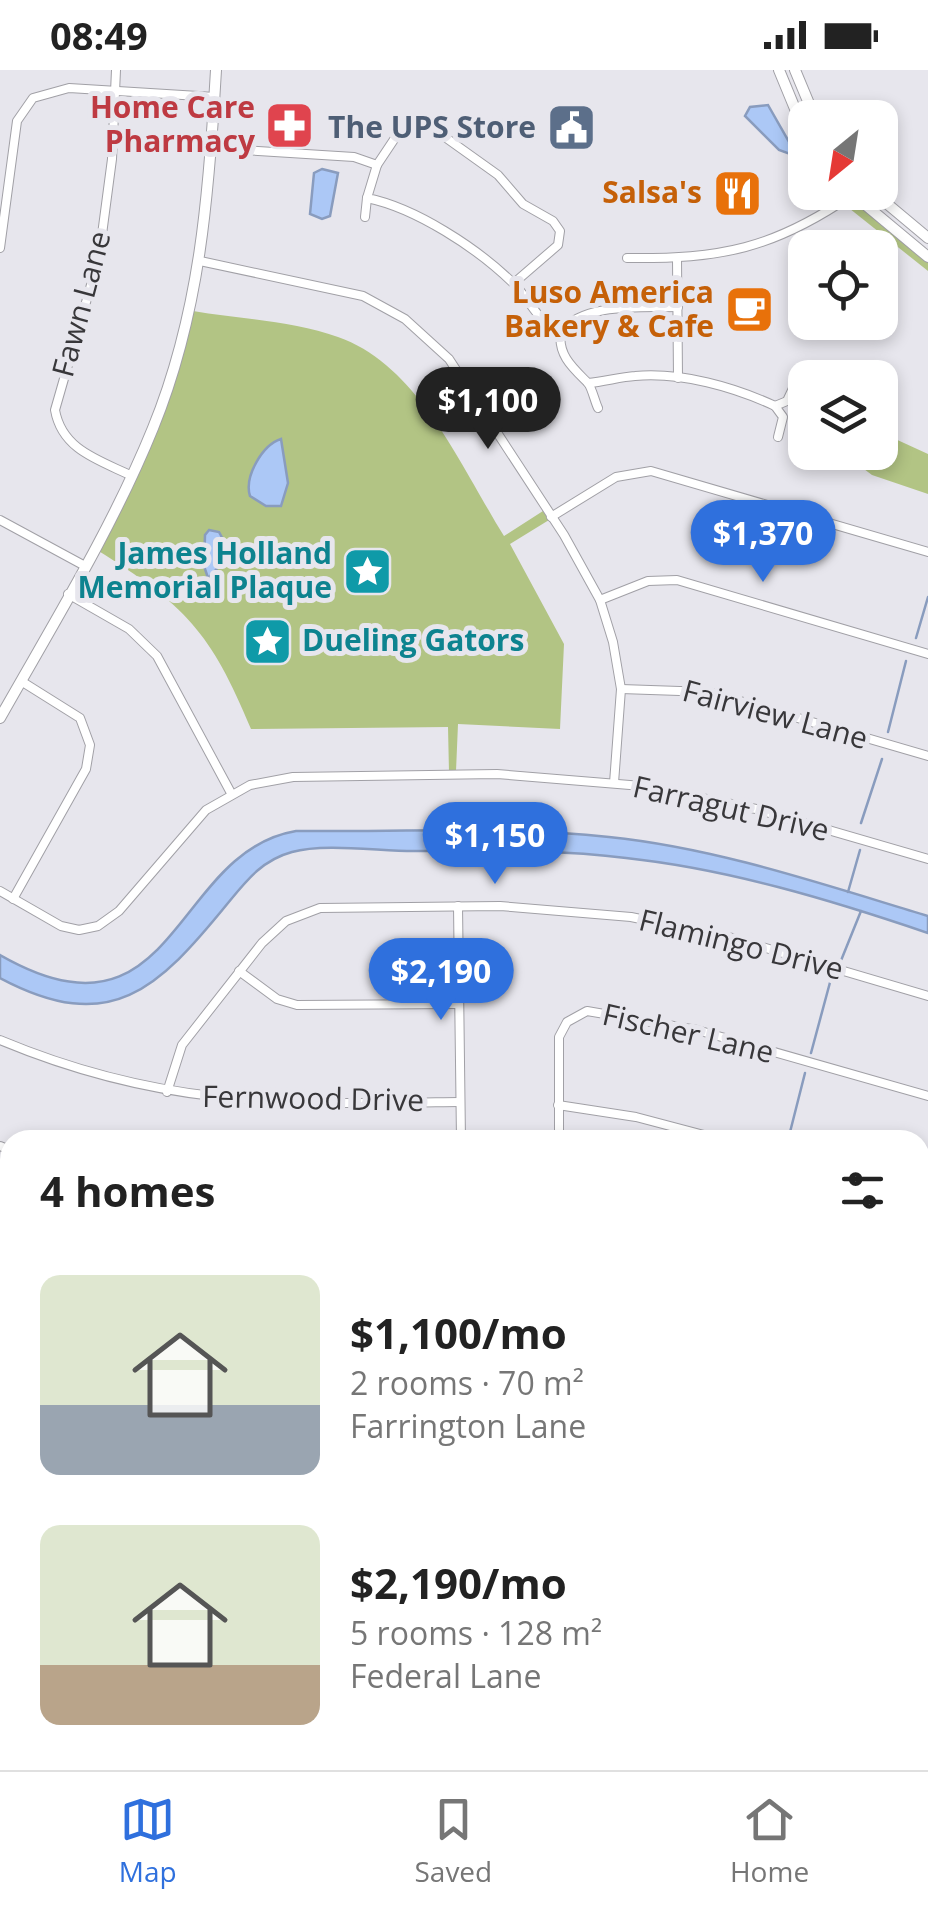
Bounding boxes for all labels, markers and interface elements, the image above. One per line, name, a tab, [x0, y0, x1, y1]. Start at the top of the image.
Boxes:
text: 08:49	[50, 9, 148, 61]
place label: Home Care Pharmacy	[90, 86, 256, 161]
pharmacy icon: Home Care Pharmacy	[264, 99, 316, 151]
north arrow	[788, 100, 898, 210]
map controls	[788, 100, 898, 470]
public building icon: The UPS Store	[545, 102, 597, 154]
place label: The UPS Store	[328, 106, 536, 147]
restaurant icon: Salsa's	[711, 167, 763, 219]
place label: Salsa's	[602, 171, 702, 212]
street label: Fawn Lane	[41, 226, 120, 381]
button: locate	[788, 230, 898, 340]
place label: Luso America Bakery & Cafe	[504, 271, 714, 346]
cafe icon: Luso America Bakery & Cafe	[723, 284, 775, 336]
button: layers	[788, 360, 898, 470]
pin: $1,100	[407, 367, 569, 452]
text: $1,100	[438, 378, 538, 421]
pin: $1,370	[682, 500, 844, 585]
text: $1,370	[713, 511, 813, 554]
place label: James Holland Memorial Plaque	[78, 532, 332, 607]
place icon: James Holland Memorial Plaque	[341, 545, 393, 597]
place icon: Dueling Gators	[241, 615, 293, 667]
place label: Dueling Gators	[302, 619, 524, 660]
street label: Fairview Lane	[678, 669, 872, 758]
street label: Farragut Drive	[629, 765, 833, 850]
pin: $1,150	[414, 802, 576, 887]
text: $1,150	[445, 813, 545, 856]
street label: Flamingo Drive	[635, 898, 848, 989]
pin: $2,190	[360, 938, 522, 1023]
text: $2,190	[391, 949, 491, 992]
street label: Fischer Lane	[599, 993, 778, 1072]
street label: Fernwood Drive	[202, 1075, 424, 1120]
text: 4 homes	[40, 1162, 215, 1219]
icon: filters	[835, 1163, 890, 1218]
text: $1,100/mo	[350, 1304, 567, 1361]
icon: home	[120, 1315, 240, 1435]
text: 2 rooms · 70 m²	[350, 1361, 584, 1404]
text: Farrington Lane	[350, 1404, 586, 1447]
text: $2,190/mo	[350, 1554, 567, 1611]
icon: home	[120, 1565, 240, 1685]
text: 5 rooms · 128 m²	[350, 1611, 602, 1654]
text: Federal Lane	[350, 1654, 541, 1697]
tab: Map	[119, 1792, 177, 1890]
tab: Saved	[414, 1792, 492, 1890]
tab: Home	[730, 1792, 809, 1890]

